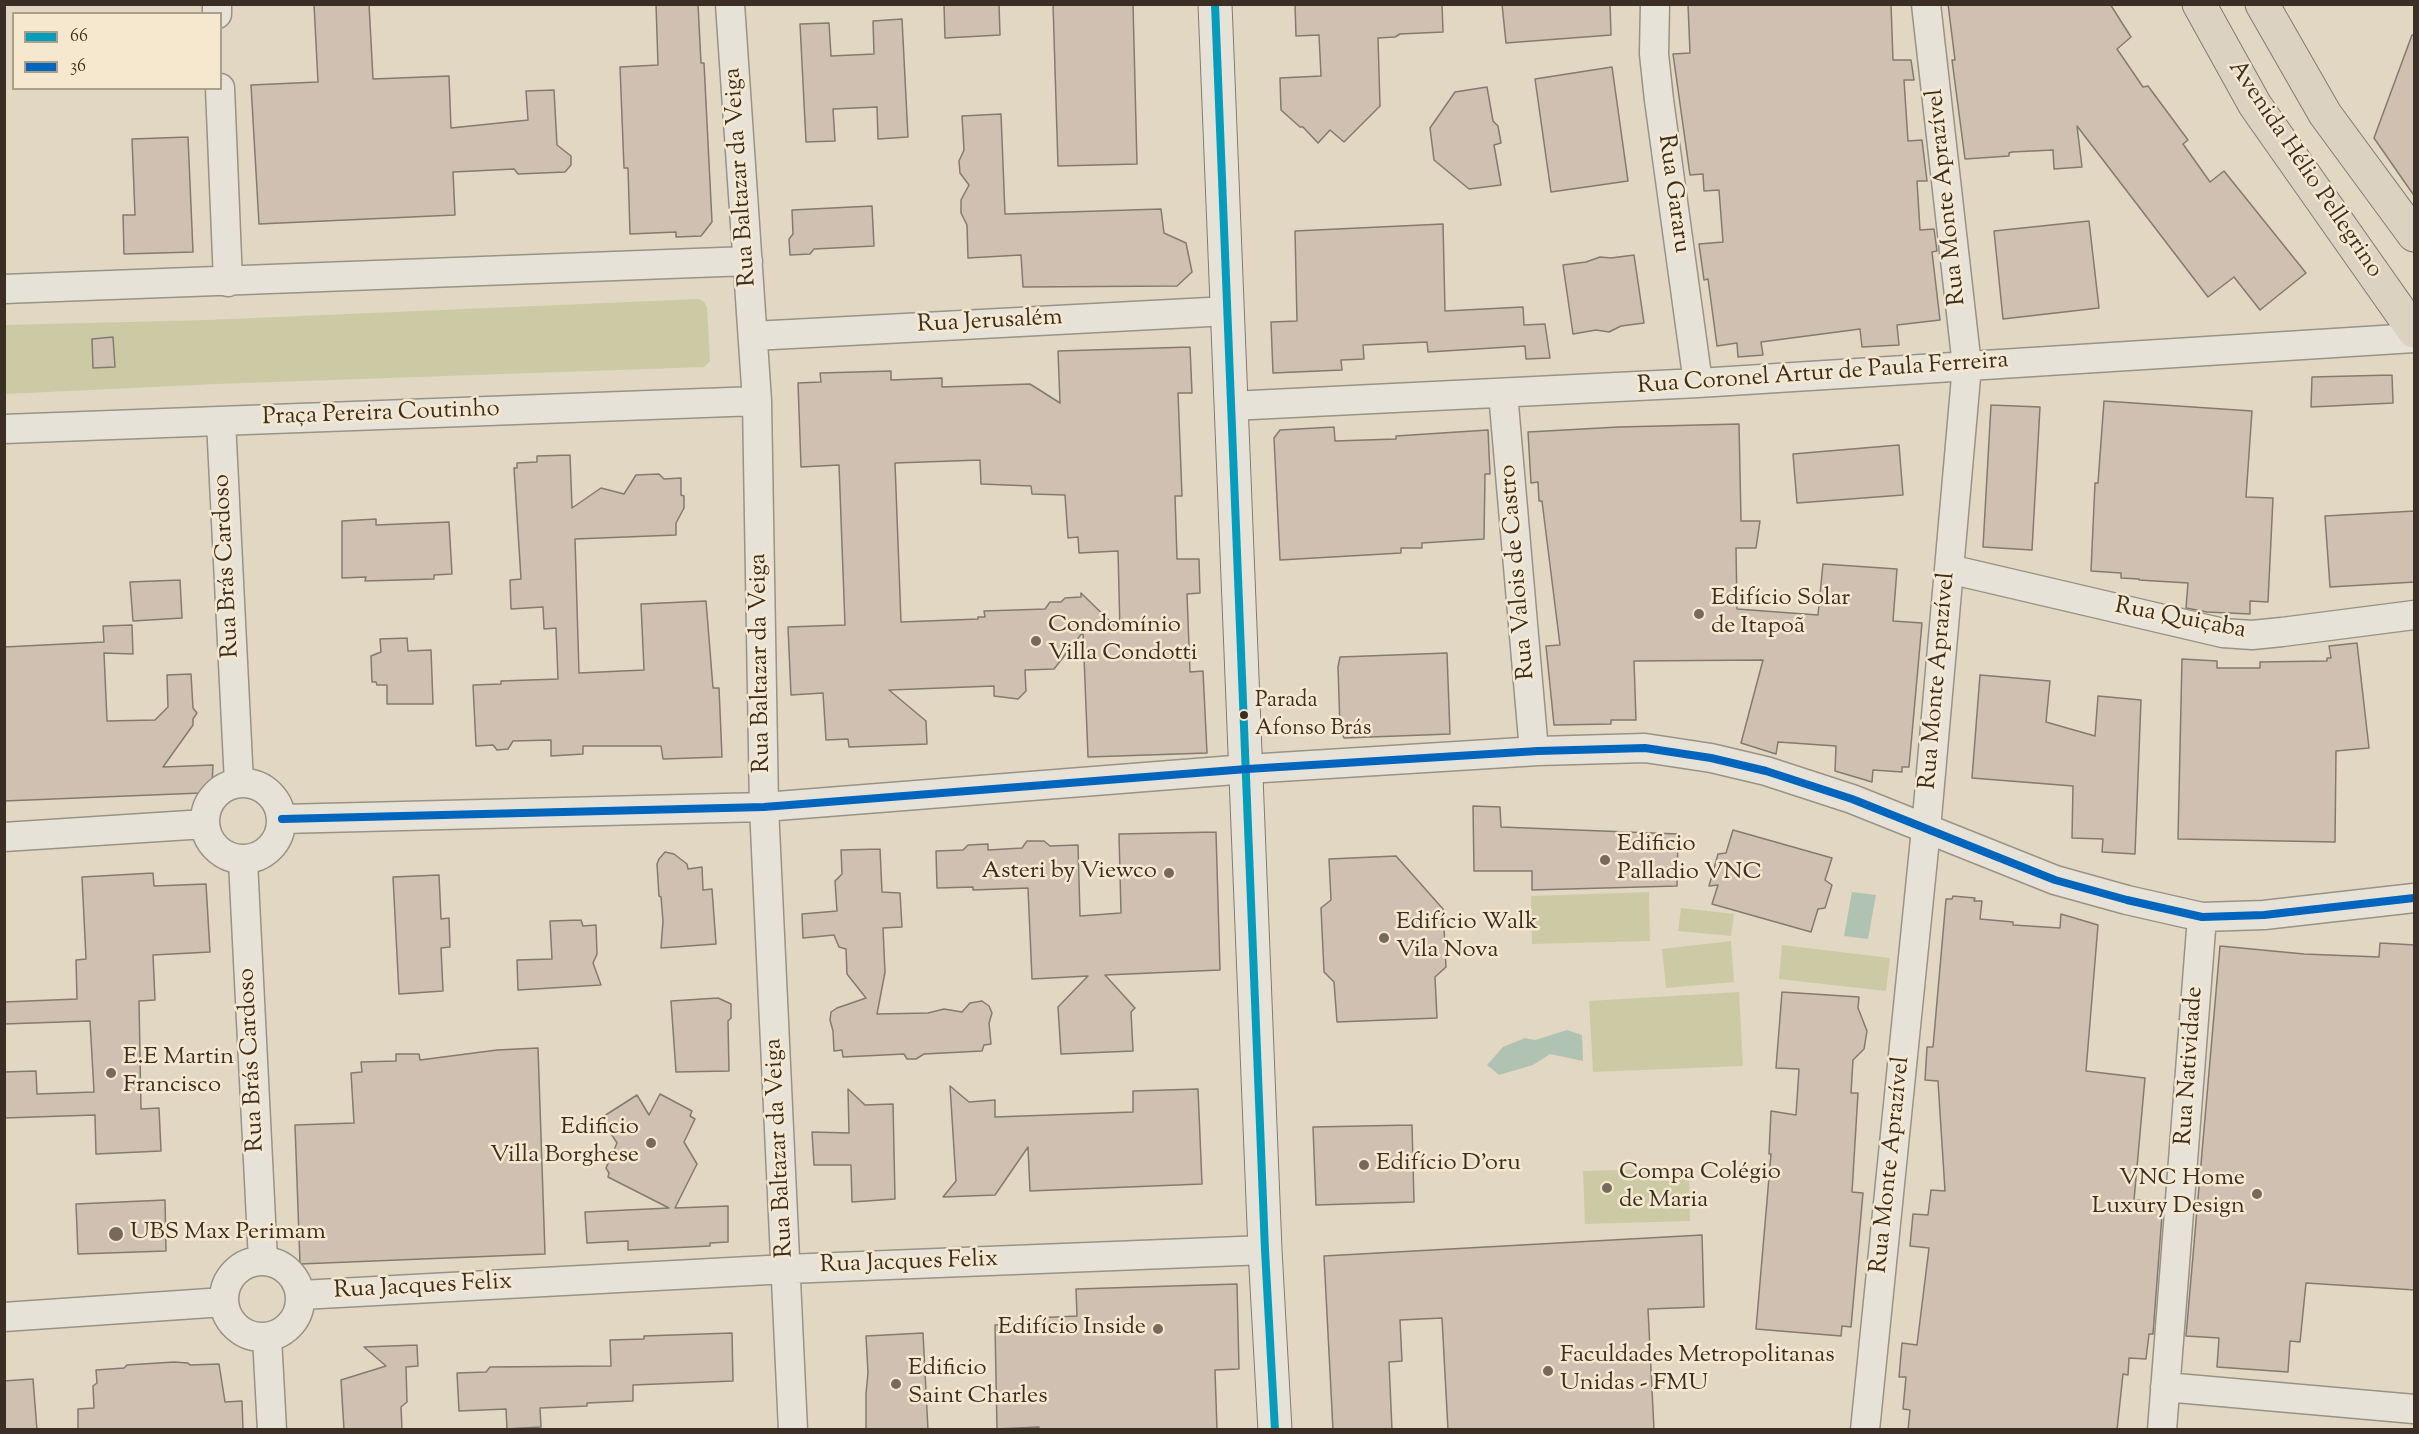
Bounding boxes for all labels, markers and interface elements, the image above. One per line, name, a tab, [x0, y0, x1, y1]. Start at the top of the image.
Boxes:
legend	[12, 12, 222, 90]
text: 66	[70, 24, 88, 50]
text: 36	[70, 54, 86, 80]
street label: Avenida Hélio Pellegrino	[2220, 56, 2388, 284]
street label: Rua Baltazar da Veiga	[720, 66, 764, 288]
street label: Rua Monte Aprazível	[1922, 87, 1974, 307]
street label: Rua Gararu	[1649, 133, 1695, 255]
street label: Rua Jerusalém	[917, 305, 1063, 341]
street label: Rua Coronel Artur de Paula Ferreira	[1637, 348, 2009, 402]
street label: Praça Pereira Coutinho	[262, 396, 500, 434]
street label: Rua Valois de Castro	[1495, 463, 1543, 681]
street label: Rua Brás Cardoso	[209, 473, 247, 659]
street label: Rua Baltazar da Veiga	[746, 553, 778, 773]
street label: Rua Monte Aprazível	[1915, 571, 1963, 791]
place label: Edifício Solar de Itapoã	[1711, 586, 1850, 642]
street label: Rua Quiçaba	[2112, 593, 2248, 647]
marker: Edifício Solar de Itapoã	[1692, 607, 1706, 621]
place label: Condomínio Villa Condotti	[1048, 613, 1198, 669]
marker: Condomínio Villa Condotti	[1029, 634, 1043, 648]
place label: Parada Afonso Brás	[1255, 689, 1371, 740]
marker: Parada Afonso Brás	[1238, 709, 1250, 721]
place label: Edificio Palladio VNC	[1617, 832, 1762, 888]
marker: Edificio Palladio VNC	[1598, 853, 1612, 867]
place label: Asteri by Viewco	[982, 859, 1157, 887]
marker: Asteri by Viewco	[1162, 866, 1176, 880]
place label: Edifício Walk Vila Nova	[1396, 910, 1538, 966]
marker: Edifício Walk Vila Nova	[1377, 931, 1391, 945]
street label: Rua Brás Cardoso	[234, 967, 272, 1153]
street label: Rua Natividade	[2171, 986, 2211, 1146]
street label: Rua Baltazar da Veiga	[761, 1038, 801, 1258]
place label: E.E Martin Francisco	[123, 1045, 234, 1101]
street label: Rua Monte Aprazível	[1866, 1055, 1918, 1275]
marker: E.E Martin Francisco	[104, 1066, 118, 1080]
place label: Edificio Villa Borghese	[490, 1115, 639, 1171]
marker: Edificio Villa Borghese	[644, 1136, 658, 1150]
place label: Edifício D'oru	[1376, 1151, 1521, 1179]
marker: Edifício D'oru	[1357, 1158, 1371, 1172]
place label: Compa Colégio de Maria	[1619, 1160, 1781, 1216]
place label: VNC Home Luxury Design	[2092, 1166, 2245, 1222]
marker: Compa Colégio de Maria	[1600, 1181, 1614, 1195]
marker: VNC Home Luxury Design	[2250, 1187, 2264, 1201]
place label: UBS Max Perimam	[130, 1220, 326, 1248]
marker: UBS Max Perimam	[107, 1225, 125, 1243]
street label: Rua Jacques Felix	[819, 1246, 999, 1282]
street label: Rua Jacques Felix	[333, 1269, 513, 1307]
place label: Edifício Inside	[998, 1315, 1146, 1343]
marker: Edifício Inside	[1151, 1322, 1165, 1336]
place label: Faculdades Metropolitanas Unidas - FMU	[1560, 1343, 1835, 1399]
place label: Edificio Saint Charles	[908, 1356, 1048, 1412]
marker: Faculdades Metropolitanas Unidas - FMU	[1541, 1364, 1555, 1378]
marker: Edificio Saint Charles	[889, 1377, 903, 1391]

